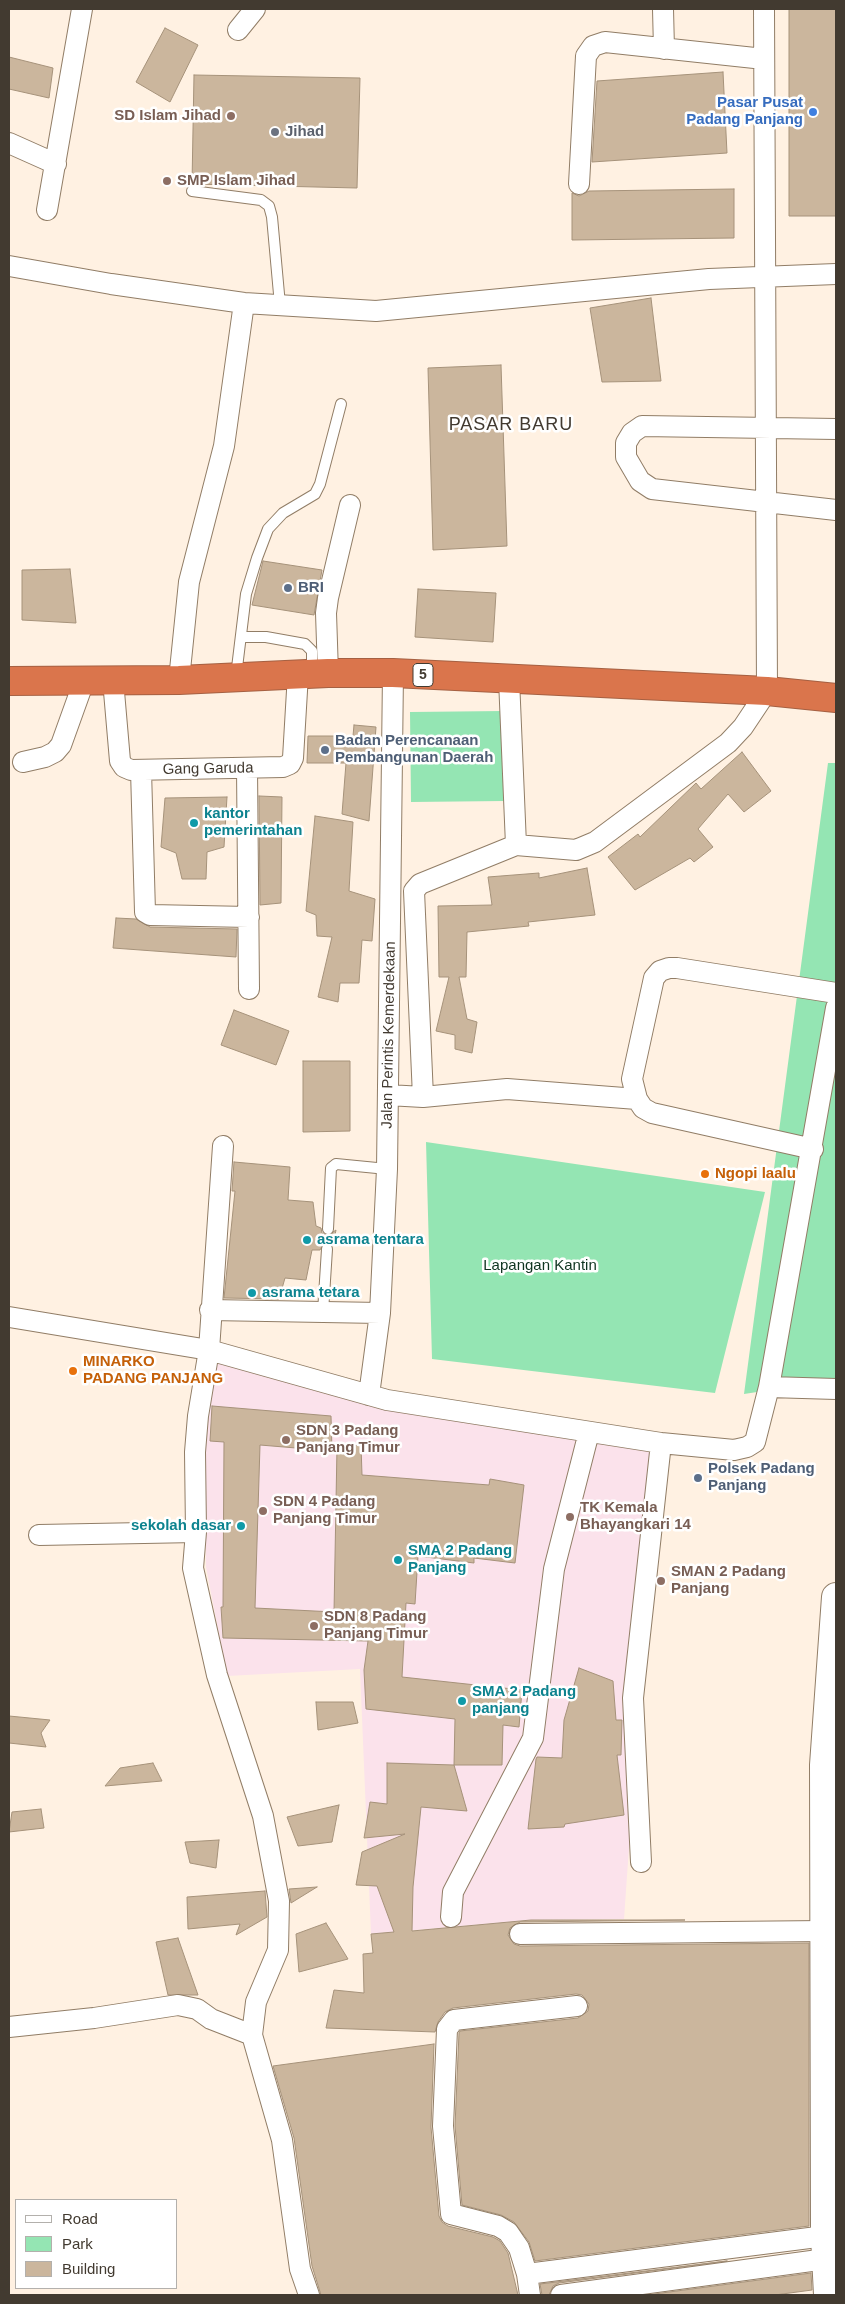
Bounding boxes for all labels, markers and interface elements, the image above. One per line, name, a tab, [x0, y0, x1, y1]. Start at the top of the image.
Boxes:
place label: Pasar Pusat Padang Panjang	[686, 94, 803, 129]
marker: Pasar Pusat Padang Panjang	[807, 106, 819, 118]
place label: SD Islam Jihad	[114, 107, 221, 125]
marker: SD Islam Jihad	[225, 110, 237, 122]
place label: Jihad	[285, 123, 324, 141]
marker: Jihad	[269, 126, 281, 138]
place label: SMP Islam Jihad	[177, 172, 295, 190]
marker: SMP Islam Jihad	[161, 175, 173, 187]
district label: PASAR BARU	[447, 414, 575, 436]
place label: BRI	[298, 579, 324, 597]
marker: BRI	[282, 582, 294, 594]
road number: 5	[413, 664, 433, 686]
place label: Badan Perencanaan Pembangunan Daerah	[335, 732, 493, 767]
marker: Badan Perencanaan Pembangunan Daerah	[319, 744, 331, 756]
street label: Gang Garuda	[162, 759, 254, 779]
place label: kantor pemerintahan	[204, 805, 302, 840]
marker: kantor pemerintahan	[188, 817, 200, 829]
street label: Jalan Perintis Kemerdekaan	[378, 941, 400, 1129]
place label: Ngopi laalu	[715, 1165, 796, 1183]
marker: Ngopi laalu	[699, 1168, 711, 1180]
place label: asrama tentara	[317, 1231, 424, 1249]
marker: asrama tentara	[301, 1234, 313, 1246]
park label: Lapangan Kantin	[483, 1257, 597, 1275]
place label: asrama tetara	[262, 1284, 360, 1302]
marker: asrama tetara	[246, 1287, 258, 1299]
place label: MINARKO PADANG PANJANG	[83, 1353, 223, 1388]
marker: MINARKO PADANG PANJANG	[67, 1365, 79, 1377]
place label: SDN 3 Padang Panjang Timur	[296, 1422, 400, 1457]
marker: SDN 3 Padang Panjang Timur	[280, 1434, 292, 1446]
place label: Polsek Padang Panjang	[708, 1460, 815, 1495]
marker: Polsek Padang Panjang	[692, 1472, 704, 1484]
place label: SDN 4 Padang Panjang Timur	[273, 1493, 377, 1528]
place label: TK Kemala Bhayangkari 14	[580, 1499, 691, 1534]
marker: SDN 4 Padang Panjang Timur	[257, 1505, 269, 1517]
marker: TK Kemala Bhayangkari 14	[564, 1511, 576, 1523]
place label: sekolah dasar	[131, 1517, 231, 1535]
marker: sekolah dasar	[235, 1520, 247, 1532]
place label: SMA 2 Padang Panjang	[408, 1542, 512, 1577]
marker: SMA 2 Padang Panjang	[392, 1554, 404, 1566]
place label: SMAN 2 Padang Panjang	[671, 1563, 786, 1598]
marker: SMAN 2 Padang Panjang	[655, 1575, 667, 1587]
place label: SDN 8 Padang Panjang Timur	[324, 1608, 428, 1643]
marker: SDN 8 Padang Panjang Timur	[308, 1620, 320, 1632]
place label: SMA 2 Padang panjang	[472, 1683, 576, 1718]
marker: SMA 2 Padang panjang	[456, 1695, 468, 1707]
legend	[15, 2199, 178, 2289]
text: Road	[62, 2210, 98, 2227]
text: Park	[62, 2235, 93, 2252]
text: Building	[62, 2260, 115, 2277]

